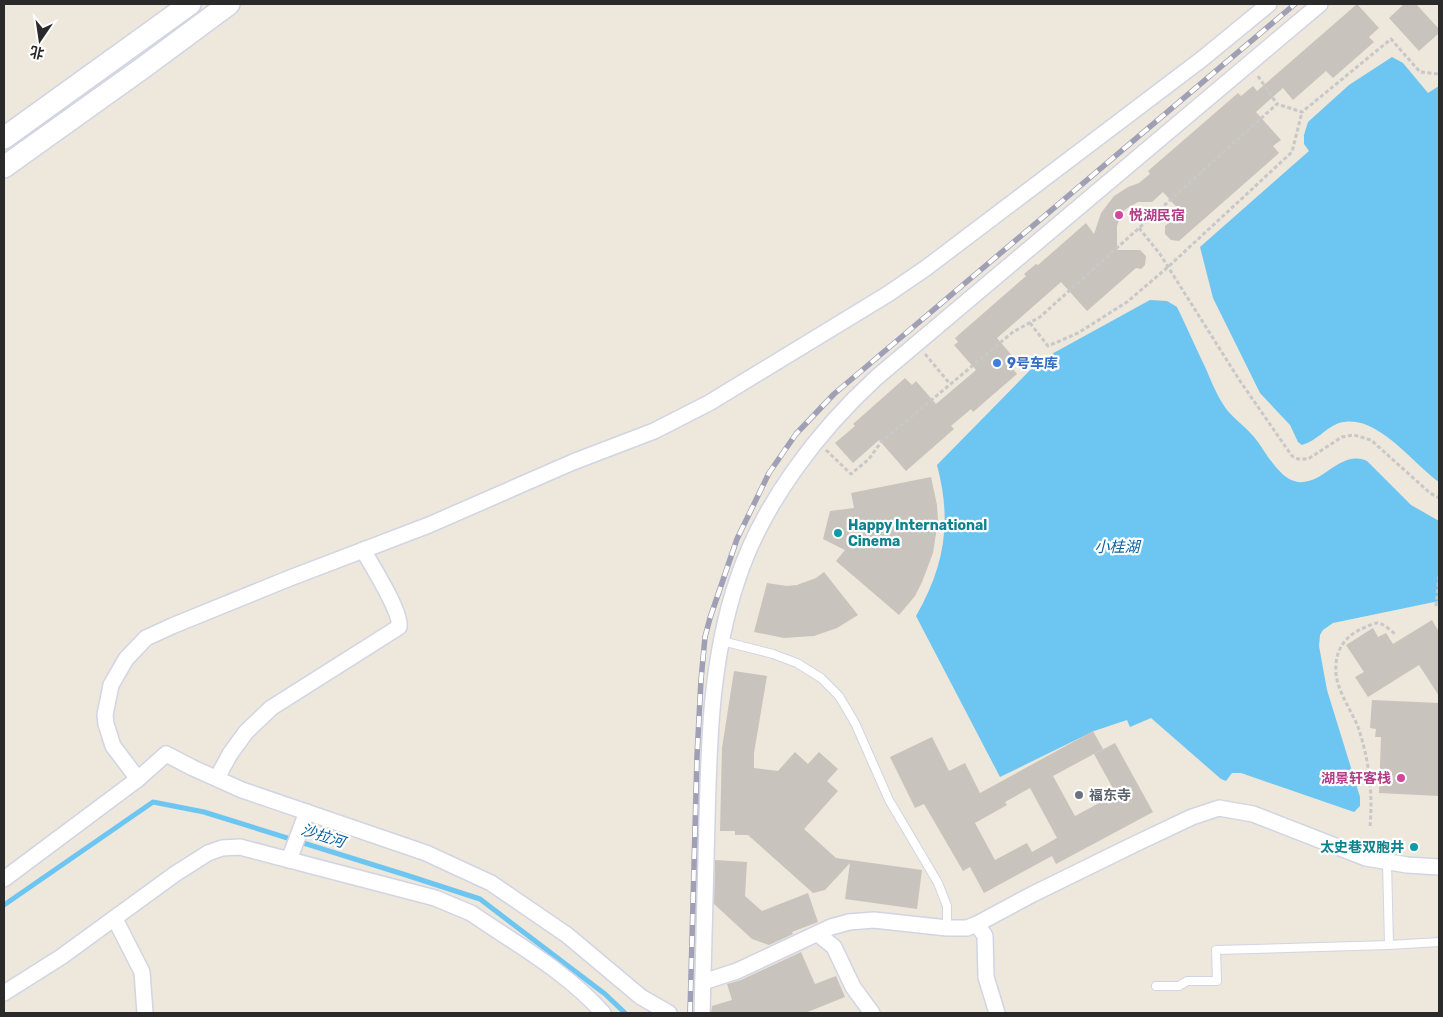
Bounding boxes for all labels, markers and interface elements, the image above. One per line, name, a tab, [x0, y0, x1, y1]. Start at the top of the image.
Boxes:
north arrow	[15, 15, 65, 65]
text: 北	[28, 42, 46, 62]
place label: 悦湖民宿	[1129, 207, 1185, 224]
marker: 悦湖民宿	[1113, 209, 1125, 221]
place label: 9号车库	[1007, 355, 1058, 372]
marker: 9号车库	[991, 357, 1003, 369]
place label: Happy International Cinema	[848, 517, 987, 550]
marker: Happy International Cinema	[832, 527, 844, 539]
water label: 小桂湖	[1094, 538, 1141, 556]
place label: 湖景轩客栈	[1321, 770, 1391, 787]
marker: 湖景轩客栈	[1395, 772, 1407, 784]
place label: 福东寺	[1089, 787, 1131, 804]
marker: 福东寺	[1073, 789, 1085, 801]
water label: 沙拉河	[299, 820, 350, 852]
place label: 太史巷双胞井	[1320, 839, 1404, 856]
marker: 太史巷双胞井	[1408, 841, 1420, 853]

